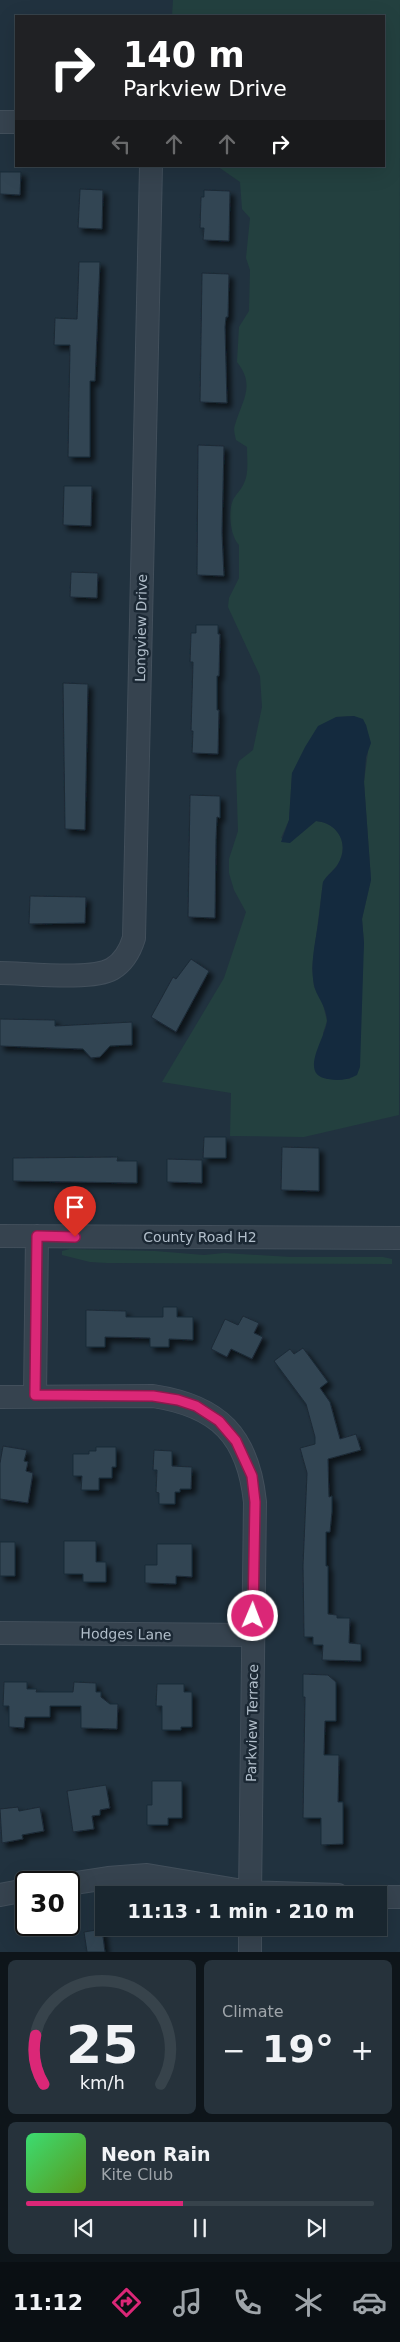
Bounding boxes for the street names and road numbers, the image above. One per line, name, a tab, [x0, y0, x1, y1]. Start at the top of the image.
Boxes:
street label: Longview Drive	[132, 574, 150, 682]
street label: County Road H2	[143, 1229, 257, 1245]
street label: Hodges Lane	[80, 1625, 172, 1643]
street label: Parkview Terrace	[243, 1664, 261, 1782]

